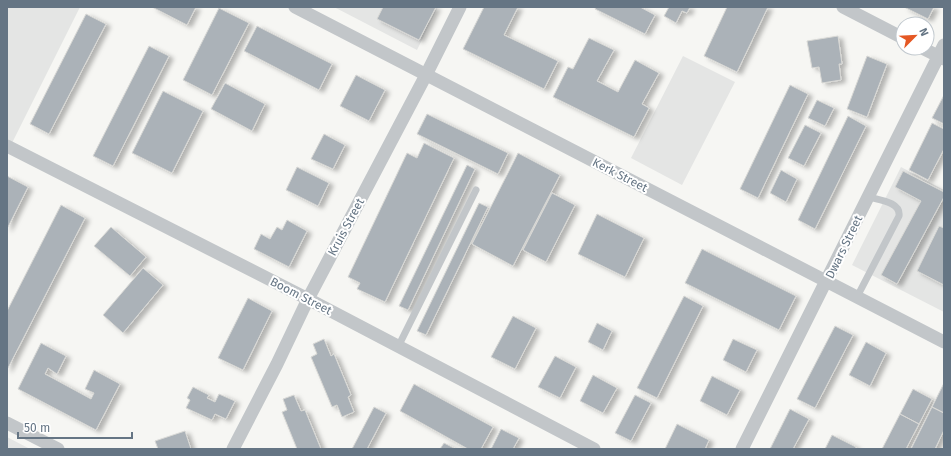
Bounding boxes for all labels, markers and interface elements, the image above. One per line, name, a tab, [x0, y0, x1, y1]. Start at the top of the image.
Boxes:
north arrow	[895, 16, 935, 56]
text: N	[916, 26, 931, 38]
street label: Kerk Street	[590, 155, 650, 195]
street label: Kruis Street	[325, 195, 367, 258]
street label: Dwars Street	[823, 213, 866, 281]
street label: Boom Street	[268, 274, 335, 318]
scale bar	[18, 414, 132, 440]
text: 50 m	[24, 421, 50, 435]

